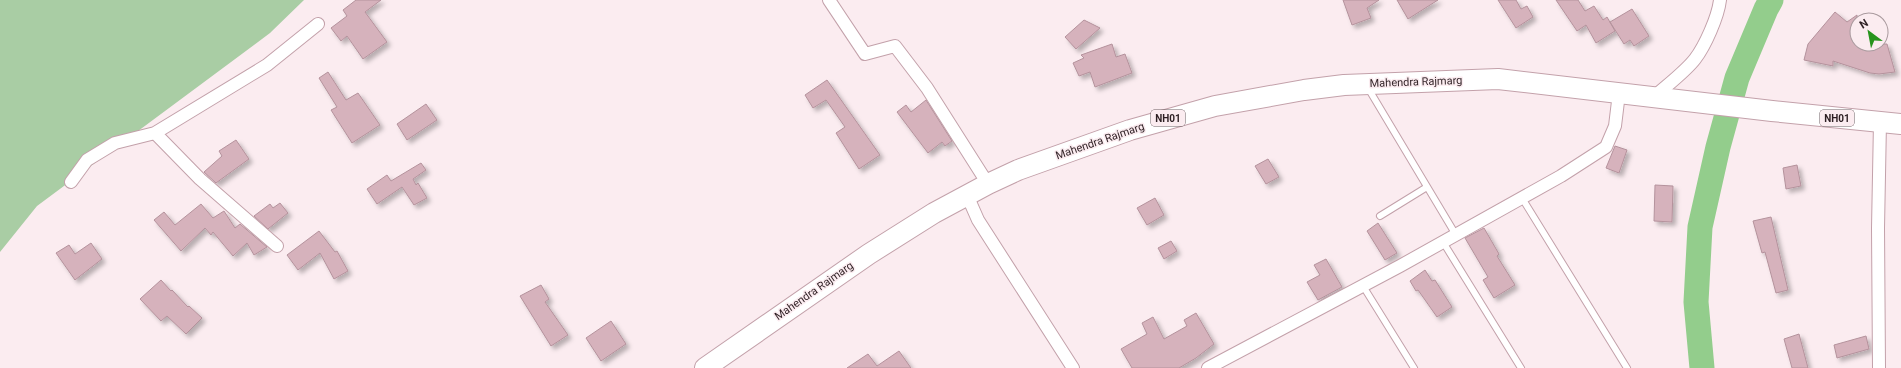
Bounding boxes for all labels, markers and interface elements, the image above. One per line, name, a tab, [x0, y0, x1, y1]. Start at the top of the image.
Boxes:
north arrow	[1849, 12, 1889, 52]
text: N	[1857, 16, 1871, 32]
street label: Mahendra Rajmarg	[1369, 74, 1463, 90]
road number: NH01	[1151, 110, 1185, 126]
road number: NH01	[1820, 110, 1854, 126]
street label: Mahendra Rajmarg	[1054, 120, 1146, 162]
street label: Mahendra Rajmarg	[772, 259, 856, 323]

